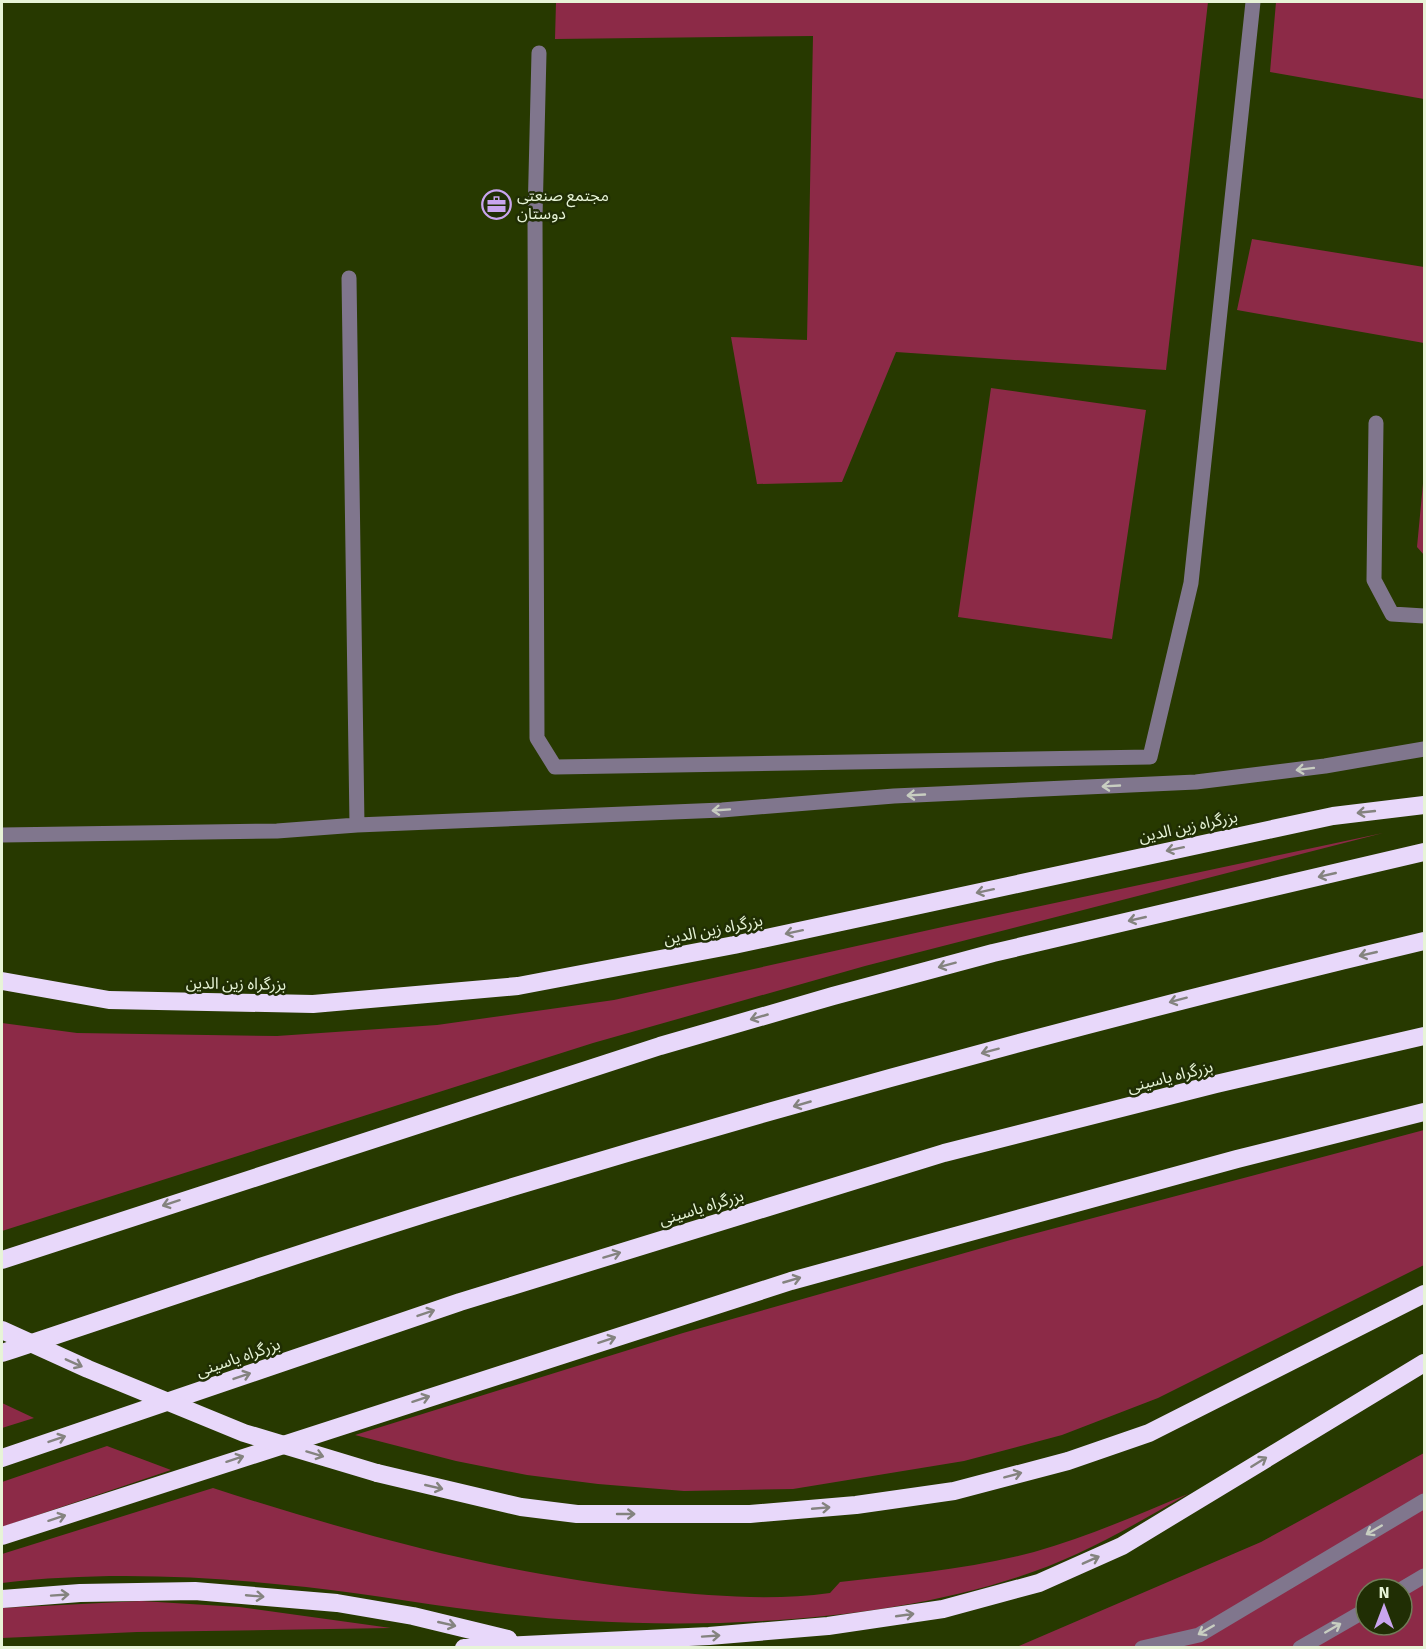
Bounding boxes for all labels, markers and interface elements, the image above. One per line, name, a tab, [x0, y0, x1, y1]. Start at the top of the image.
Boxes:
place label: مجتمع صنعتی دوستان	[517, 186, 609, 224]
office icon: مجتمع صنعتی دوستان	[480, 188, 512, 220]
one-way arrow	[1295, 763, 1315, 774]
one-way arrow	[1101, 780, 1121, 791]
one-way arrow	[906, 789, 926, 800]
one-way arrow	[712, 805, 732, 816]
street label: بزرگراه زین الدین	[1137, 807, 1239, 847]
one-way arrow	[1357, 807, 1377, 818]
one-way arrow	[1166, 844, 1185, 855]
one-way arrow	[1317, 869, 1336, 881]
one-way arrow	[975, 885, 994, 897]
street label: بزرگراه زین الدین	[662, 911, 764, 949]
one-way arrow	[1128, 914, 1147, 926]
one-way arrow	[785, 927, 804, 938]
one-way arrow	[1358, 949, 1377, 961]
one-way arrow	[938, 960, 957, 972]
street label: بزرگراه زین الدین	[186, 973, 286, 995]
one-way arrow	[1169, 994, 1188, 1006]
one-way arrow	[750, 1012, 769, 1023]
one-way arrow	[981, 1046, 1000, 1057]
street label: بزرگراه یاسینی	[1125, 1057, 1215, 1097]
one-way arrow	[793, 1099, 812, 1110]
street label: بزرگراه یاسینی	[657, 1186, 746, 1230]
one-way arrow	[162, 1199, 181, 1210]
one-way arrow	[602, 1249, 621, 1260]
one-way arrow	[782, 1274, 801, 1286]
one-way arrow	[416, 1307, 435, 1318]
street label: بزرگراه یاسینی	[194, 1334, 283, 1382]
one-way arrow	[597, 1334, 616, 1345]
one-way arrow	[65, 1358, 83, 1369]
one-way arrow	[232, 1370, 250, 1381]
one-way arrow	[411, 1393, 430, 1404]
one-way arrow	[47, 1433, 66, 1444]
one-way arrow	[305, 1449, 324, 1460]
one-way arrow	[225, 1453, 244, 1464]
one-way arrow	[1250, 1456, 1267, 1468]
one-way arrow	[1003, 1469, 1022, 1481]
one-way arrow	[424, 1481, 443, 1493]
one-way arrow	[811, 1502, 830, 1513]
one-way arrow	[616, 1508, 636, 1520]
one-way arrow	[47, 1511, 66, 1522]
one-way arrow	[1366, 1525, 1383, 1537]
one-way arrow	[1081, 1554, 1099, 1565]
north arrow	[1354, 1577, 1414, 1637]
text: N	[1378, 1583, 1390, 1603]
one-way arrow	[49, 1589, 69, 1600]
one-way arrow	[244, 1591, 264, 1602]
one-way arrow	[894, 1609, 914, 1620]
one-way arrow	[437, 1619, 456, 1631]
one-way arrow	[1324, 1622, 1341, 1634]
one-way arrow	[1198, 1624, 1215, 1636]
one-way arrow	[700, 1630, 720, 1641]

